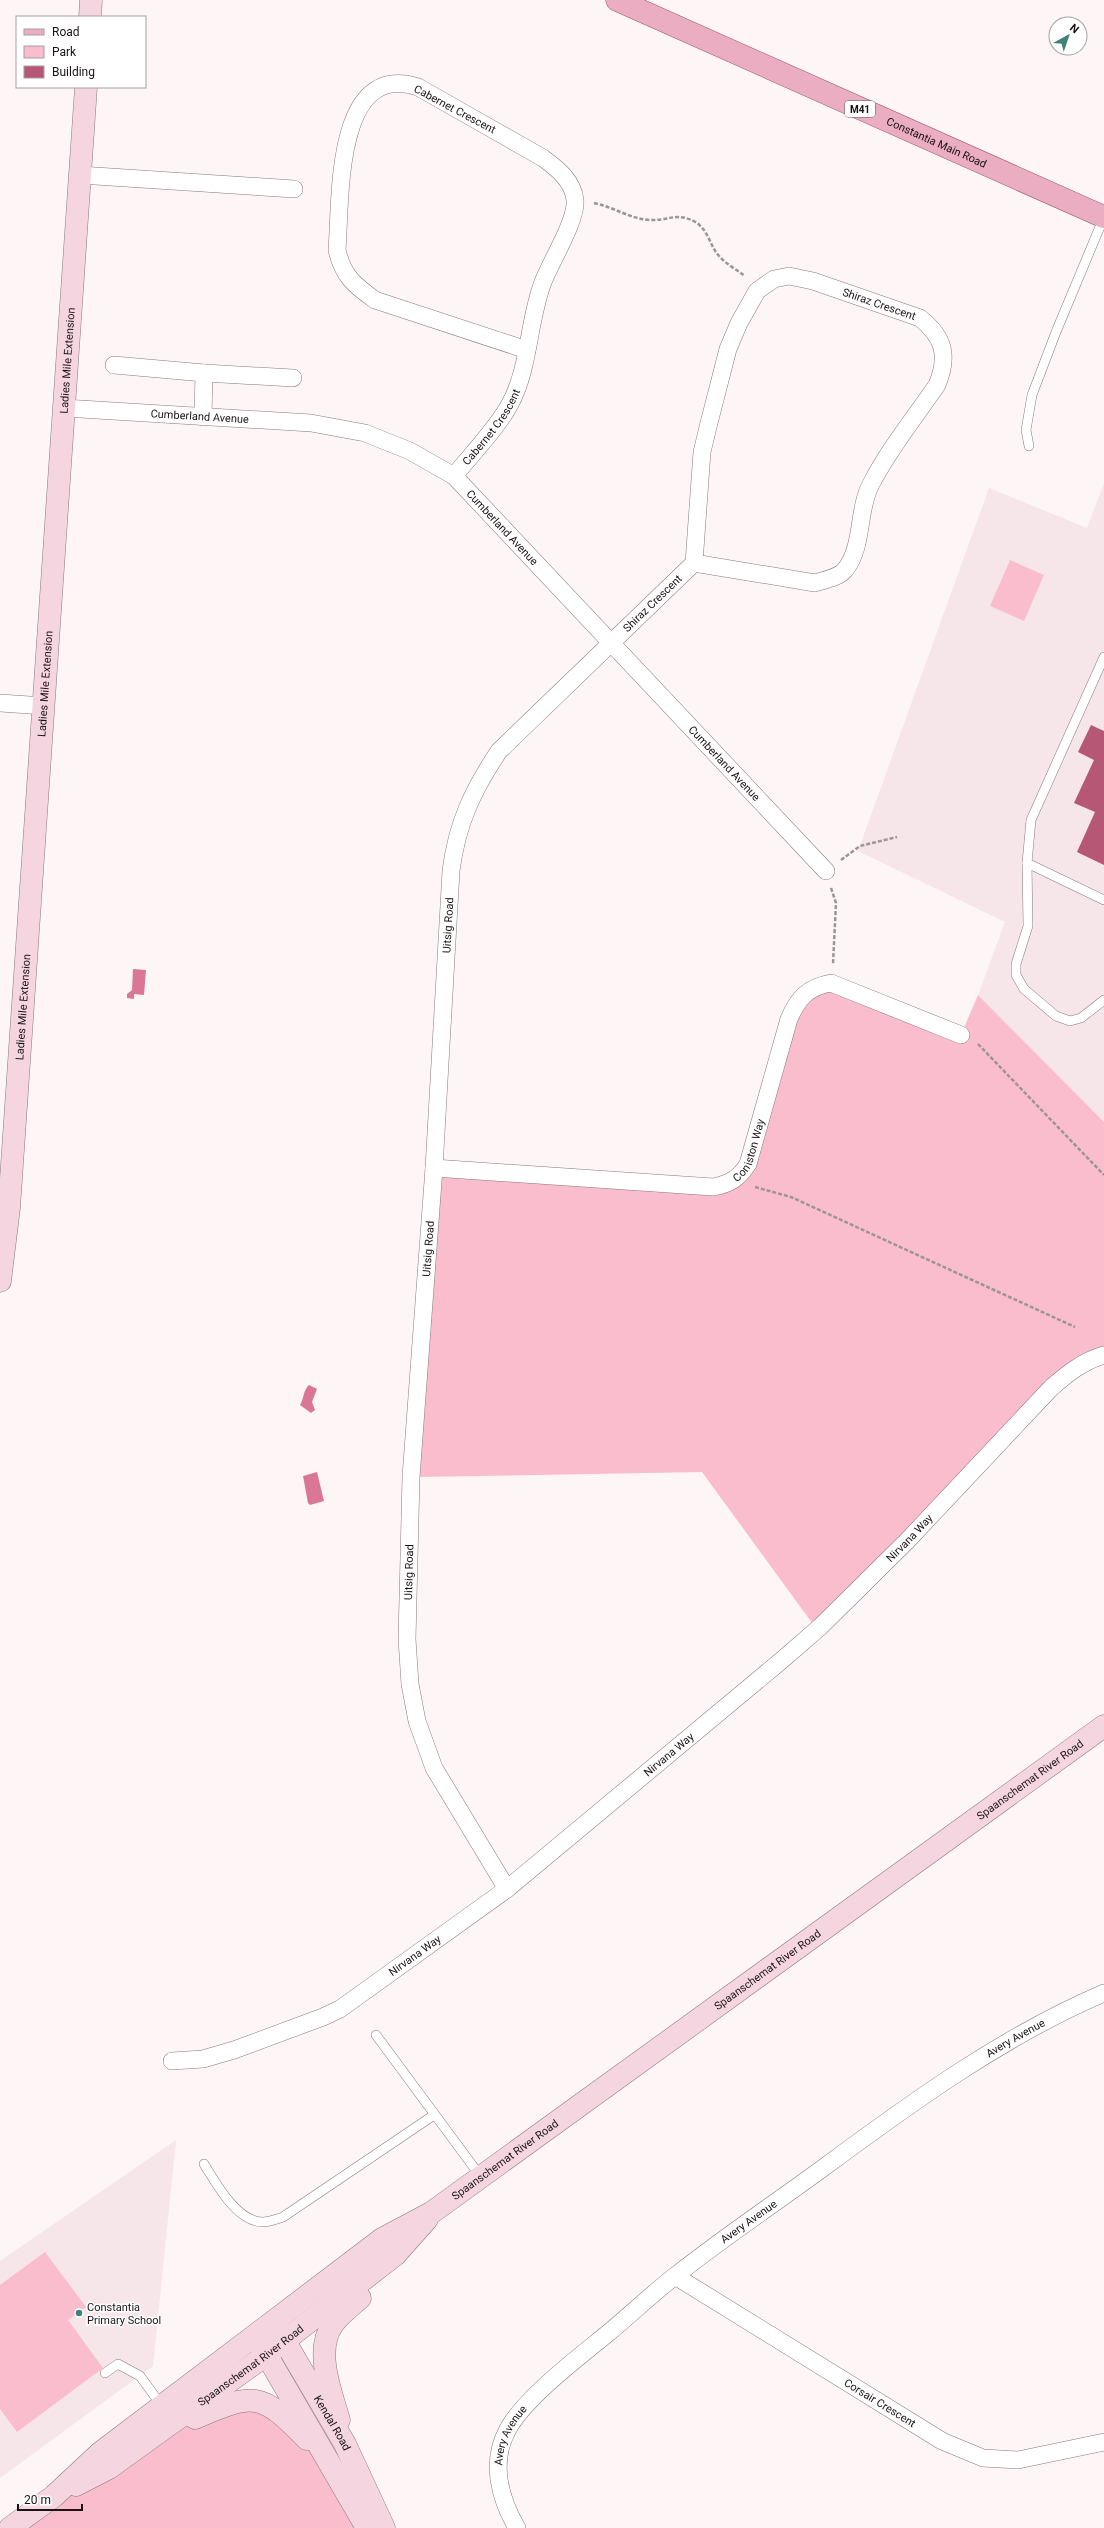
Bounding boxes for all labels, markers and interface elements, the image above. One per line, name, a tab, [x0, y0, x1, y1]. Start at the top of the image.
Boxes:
legend	[16, 16, 146, 88]
north arrow	[1048, 16, 1088, 56]
text: N	[1067, 21, 1081, 36]
text: Road	[52, 25, 80, 39]
text: Park	[52, 45, 77, 59]
text: Building	[52, 65, 95, 79]
street label: Cabernet Crescent	[412, 82, 498, 137]
road number: M41	[845, 101, 875, 117]
street label: Constantia Main Road	[884, 115, 989, 171]
street label: Shiraz Crescent	[841, 286, 918, 323]
street label: Ladies Mile Extension	[58, 307, 78, 414]
street label: Cabernet Crescent	[460, 387, 523, 468]
street label: Cumberland Avenue	[150, 407, 249, 426]
street label: Cumberland Avenue	[464, 487, 541, 568]
street label: Shiraz Crescent	[621, 572, 685, 635]
street label: Ladies Mile Extension	[35, 630, 56, 737]
street label: Cumberland Avenue	[686, 723, 763, 804]
street label: Uitsig Road	[440, 897, 456, 954]
street label: Ladies Mile Extension	[13, 953, 33, 1061]
street label: Coniston Way	[730, 1117, 768, 1185]
street label: Uitsig Road	[420, 1220, 437, 1277]
street label: Nirvana Way	[884, 1511, 936, 1565]
street label: Uitsig Road	[402, 1544, 416, 1600]
street label: Nirvana Way	[641, 1730, 697, 1779]
street label: Spaanschemat River Road	[974, 1737, 1086, 1823]
street label: Spaanschemat River Road	[712, 1927, 823, 2013]
street label: Nirvana Way	[386, 1932, 444, 1979]
street label: Avery Avenue	[984, 2016, 1047, 2060]
street label: Spaanschemat River Road	[449, 2117, 561, 2203]
street label: Avery Avenue	[718, 2197, 780, 2246]
place label: Constantia Primary School	[87, 2301, 161, 2327]
marker: Constantia Primary School	[74, 2308, 84, 2318]
street label: Spaanschemat River Road	[195, 2322, 306, 2409]
street label: Corsair Crescent	[842, 2376, 918, 2430]
street label: Kendal Road	[311, 2393, 353, 2453]
street label: Avery Avenue	[492, 2403, 530, 2466]
scale bar	[18, 2486, 82, 2512]
text: 20 m	[24, 2493, 51, 2507]

